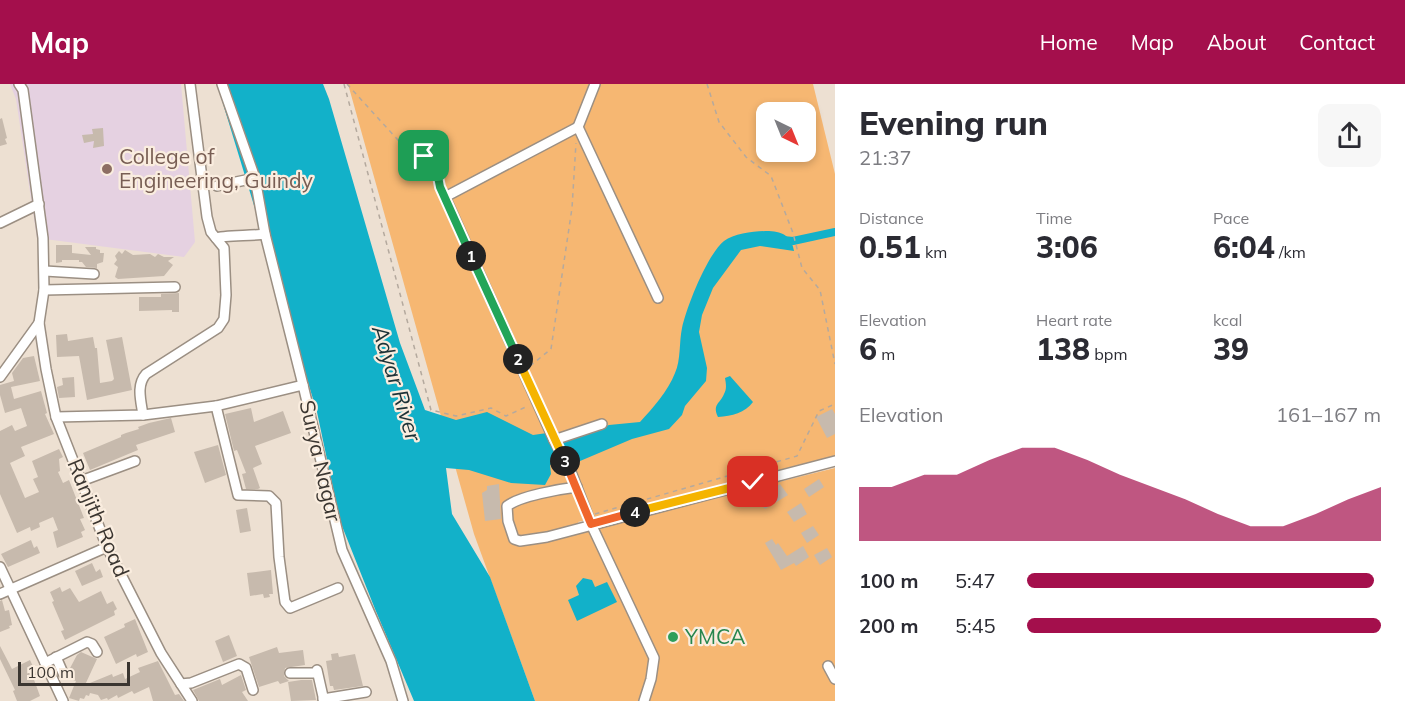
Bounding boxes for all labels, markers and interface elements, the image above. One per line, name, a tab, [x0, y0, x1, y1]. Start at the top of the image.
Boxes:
text: Map	[30, 25, 89, 60]
text: Home	[1040, 29, 1098, 55]
text: Map	[1131, 29, 1174, 55]
text: About	[1207, 29, 1266, 55]
text: Contact	[1299, 29, 1375, 55]
north arrow	[756, 102, 816, 162]
map controls	[756, 102, 816, 162]
text: Evening run	[859, 102, 1048, 143]
button: share	[1318, 104, 1381, 167]
pin	[398, 130, 449, 181]
icon: arrive	[407, 139, 440, 172]
place label: College of Engineering, Guindy	[119, 143, 313, 193]
text: 21:37	[859, 145, 912, 170]
marker: College of Engineering, Guindy	[100, 162, 114, 176]
text: Distance	[859, 208, 924, 228]
text: Time	[1036, 208, 1072, 228]
text: Pace	[1213, 208, 1249, 228]
text: 0.51	[859, 228, 921, 266]
text: 3:06	[1036, 228, 1098, 266]
text: 6:04	[1213, 228, 1275, 266]
pin: 1	[456, 241, 486, 271]
text: km	[921, 242, 947, 262]
text: /km	[1275, 242, 1306, 262]
text: 1	[466, 246, 476, 266]
text: Elevation	[859, 310, 927, 330]
text: Heart rate	[1036, 310, 1112, 330]
text: kcal	[1213, 310, 1242, 330]
water label: Adyar River	[366, 321, 428, 445]
text: 6	[859, 330, 877, 368]
text: 138	[1036, 330, 1090, 368]
text: 39	[1213, 330, 1249, 368]
pin: 2	[503, 344, 533, 374]
text: m	[877, 344, 895, 364]
text: bpm	[1090, 344, 1127, 364]
text: 2	[513, 349, 523, 369]
street label: Surya Nagar	[294, 398, 348, 524]
text: Elevation	[859, 402, 944, 427]
text: 161–167 m	[1276, 402, 1381, 427]
pin: 3	[550, 446, 580, 476]
text: 3	[560, 451, 570, 471]
street label: Ranjith Road	[62, 455, 136, 581]
pin	[727, 456, 778, 507]
icon: check	[736, 465, 769, 498]
pin: 4	[620, 497, 650, 527]
text: 4	[630, 502, 640, 522]
text: 100 m	[859, 568, 918, 593]
text: 5:47	[955, 568, 996, 593]
text: 200 m	[859, 613, 918, 638]
text: 5:45	[955, 613, 996, 638]
place label: YMCA	[684, 623, 746, 649]
marker: YMCA	[666, 630, 680, 644]
scale bar	[18, 659, 130, 686]
text: 100 m	[27, 662, 74, 682]

